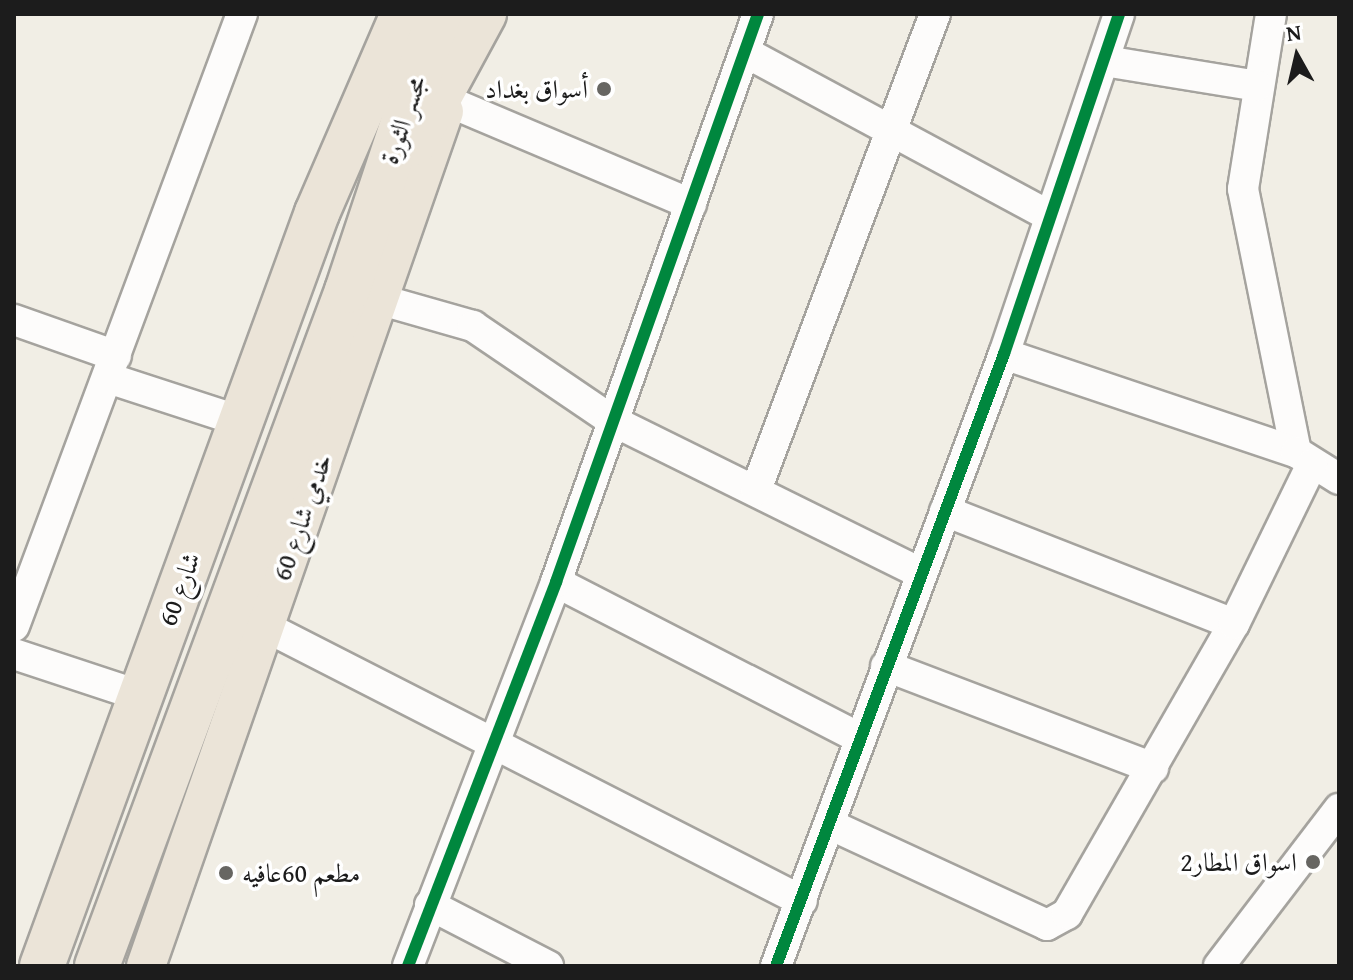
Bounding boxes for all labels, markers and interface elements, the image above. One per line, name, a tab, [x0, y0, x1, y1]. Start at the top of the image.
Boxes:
text: N	[1284, 15, 1303, 49]
north arrow	[1257, 16, 1337, 96]
street label: مجسر الثورة	[373, 72, 433, 168]
place label: أسواق بغداد	[485, 73, 588, 105]
marker: أسواق بغداد	[595, 80, 613, 98]
street label: خدمي شارع 60	[266, 449, 338, 585]
street label: شارع 60	[151, 548, 207, 630]
place label: اسواق المطار2	[1180, 846, 1297, 878]
marker: اسواق المطار2	[1304, 853, 1322, 871]
place label: مطعم 60عافيه	[242, 857, 360, 889]
marker: مطعم 60عافيه	[217, 864, 235, 882]

